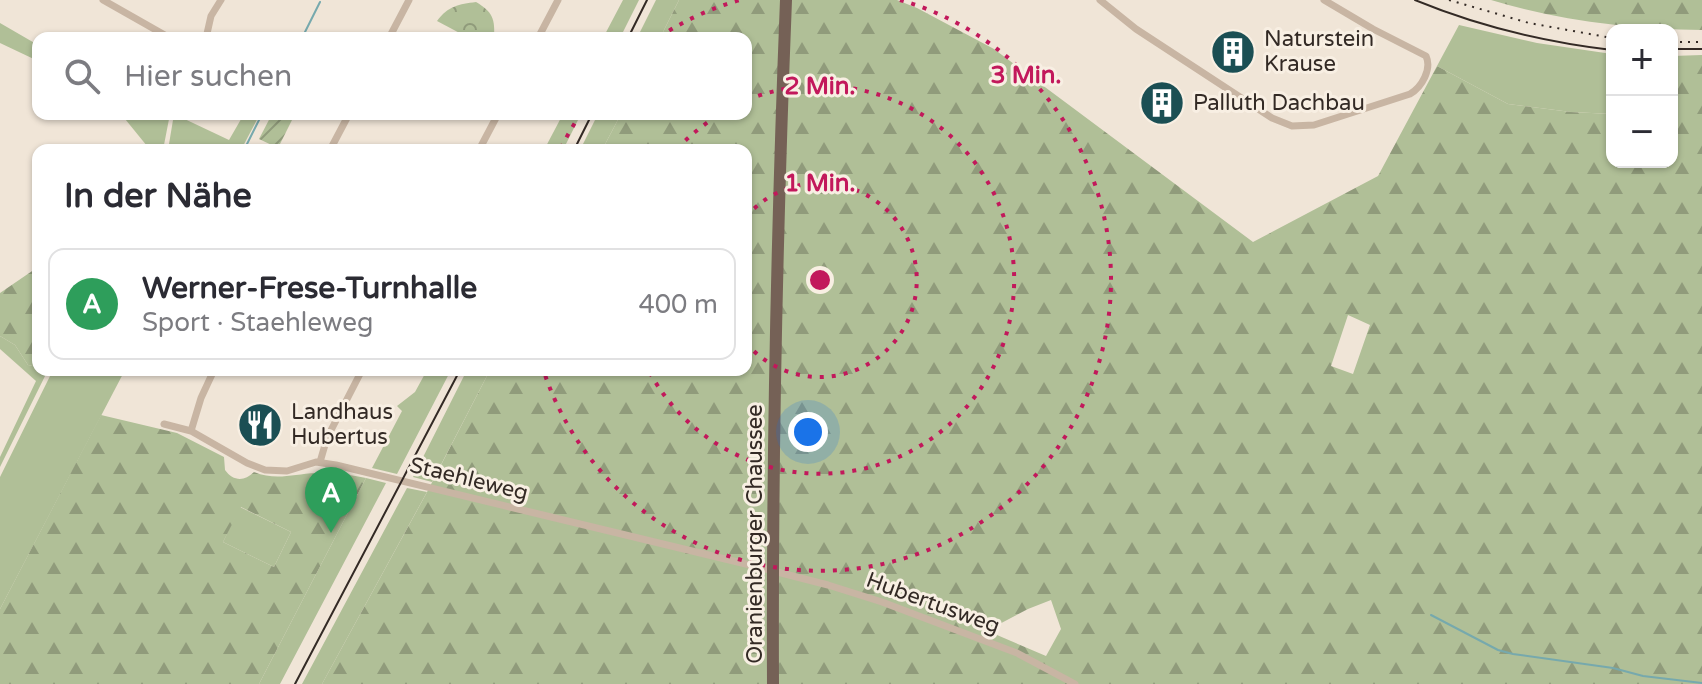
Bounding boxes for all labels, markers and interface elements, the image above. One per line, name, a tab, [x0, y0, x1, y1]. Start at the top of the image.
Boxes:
map controls	[1606, 24, 1678, 168]
button: +	[1606, 24, 1678, 96]
place label: Naturstein Krause	[1264, 26, 1374, 77]
building icon: Naturstein Krause	[1209, 28, 1257, 76]
search box	[32, 32, 752, 120]
icon: search	[60, 54, 104, 98]
text: Hier suchen	[124, 58, 292, 95]
text: 3 Min.	[990, 61, 1062, 90]
text: 2 Min.	[784, 72, 856, 101]
building icon: Palluth Dachbau	[1138, 79, 1186, 127]
place label: Palluth Dachbau	[1193, 90, 1365, 116]
button: −	[1606, 96, 1678, 168]
text: 1 Min.	[784, 169, 856, 198]
text: In der Nähe	[64, 176, 252, 217]
centre of rings	[806, 266, 834, 294]
text: Werner-Frese-Turnhalle	[142, 270, 477, 307]
text: A	[82, 289, 102, 320]
text: 400 m	[638, 289, 718, 320]
text: Sport · Staehleweg	[142, 307, 373, 338]
place label: Landhaus Hubertus	[291, 399, 393, 450]
restaurant icon: Landhaus Hubertus	[236, 401, 284, 449]
street label: Oranienburger Chaussee	[742, 404, 768, 664]
your location	[788, 412, 828, 452]
street label: Staehleweg	[407, 452, 531, 506]
pin: A	[305, 467, 357, 533]
street label: Hubertusweg	[863, 567, 1003, 639]

